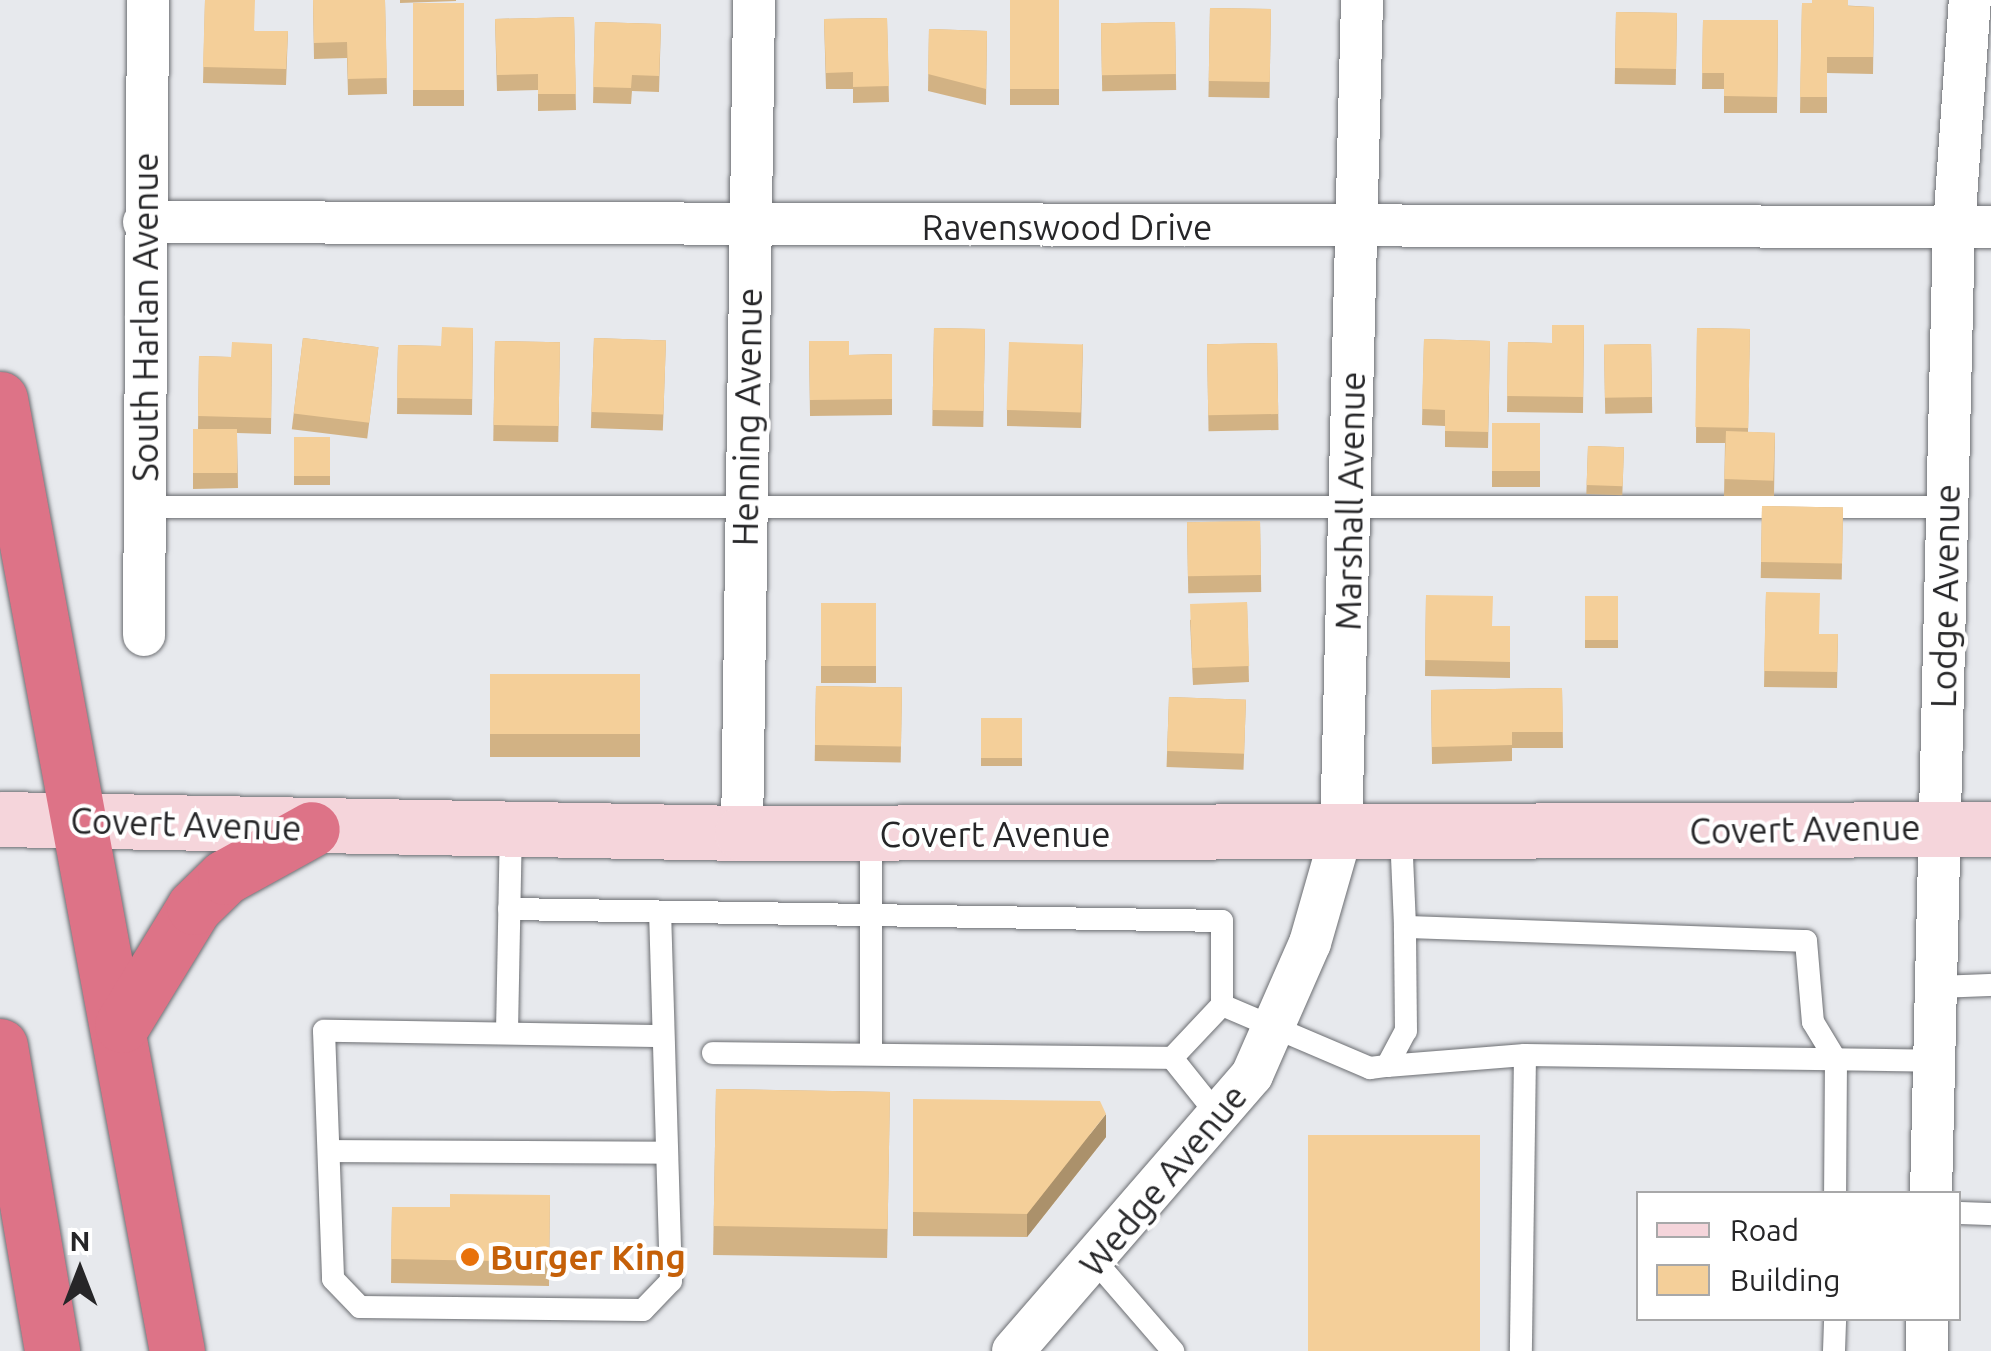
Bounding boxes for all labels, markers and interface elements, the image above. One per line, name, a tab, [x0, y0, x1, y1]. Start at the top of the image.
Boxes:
street label: South Harlan Avenue	[124, 152, 166, 482]
street label: Ravenswood Drive	[922, 206, 1212, 248]
street label: Henning Avenue	[724, 288, 770, 546]
street label: Marshall Avenue	[1327, 371, 1373, 631]
street label: Lodge Avenue	[1922, 484, 1968, 708]
street label: Covert Avenue	[70, 799, 302, 849]
street label: Covert Avenue	[1689, 806, 1921, 852]
street label: Covert Avenue	[879, 813, 1111, 855]
street label: Wedge Avenue	[1071, 1076, 1255, 1284]
legend	[1636, 1191, 1961, 1321]
text: Road	[1730, 1213, 1799, 1247]
north arrow	[30, 1221, 130, 1321]
text: N	[70, 1225, 90, 1256]
place label: Burger King	[490, 1236, 686, 1278]
marker: Burger King	[459, 1246, 481, 1268]
text: Building	[1730, 1263, 1841, 1297]

